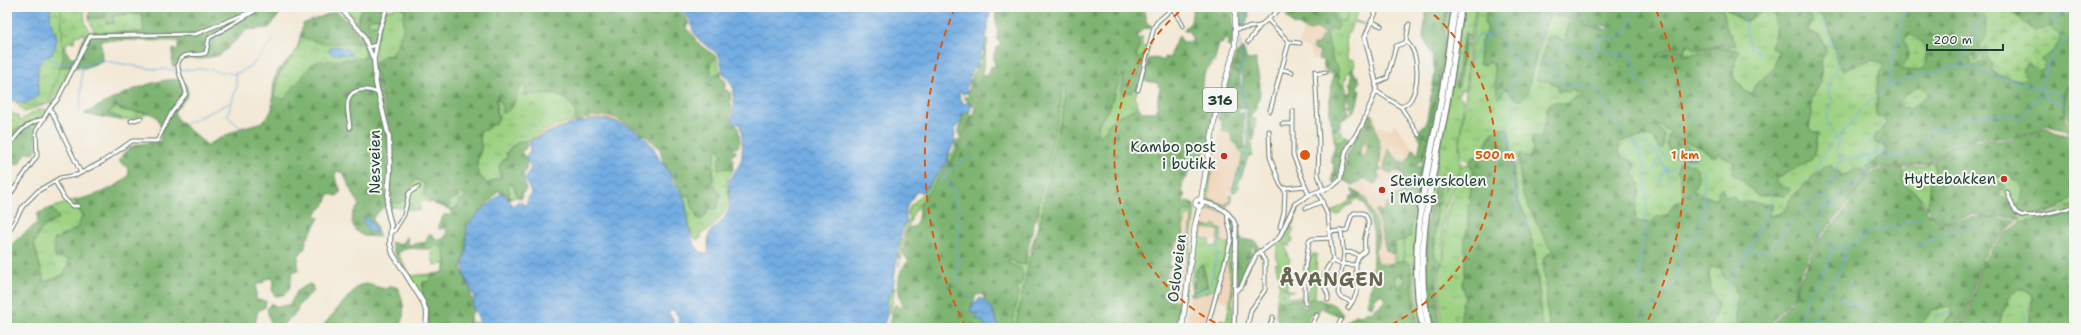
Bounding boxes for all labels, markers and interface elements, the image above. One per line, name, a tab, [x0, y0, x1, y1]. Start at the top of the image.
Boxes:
scale bar	[1927, 26, 2003, 52]
text: 200 m	[1933, 32, 1972, 48]
road number: 316	[1203, 88, 1237, 112]
street label: Nesveien	[365, 130, 385, 194]
place label: Kambo post i butikk	[1130, 137, 1216, 174]
text: 500 m	[1475, 147, 1515, 163]
text: 1 km	[1671, 147, 1699, 163]
centre of rings	[1298, 148, 1312, 162]
marker: Kambo post i butikk	[1219, 151, 1229, 161]
place label: Hyttebakken	[1904, 169, 1996, 189]
place label: Steinerskolen i Moss	[1390, 171, 1487, 208]
marker: Hyttebakken	[1999, 174, 2009, 184]
marker: Steinerskolen i Moss	[1377, 185, 1387, 195]
street label: Osloveien	[1163, 233, 1191, 303]
district label: ÅVANGEN	[1279, 266, 1385, 292]

